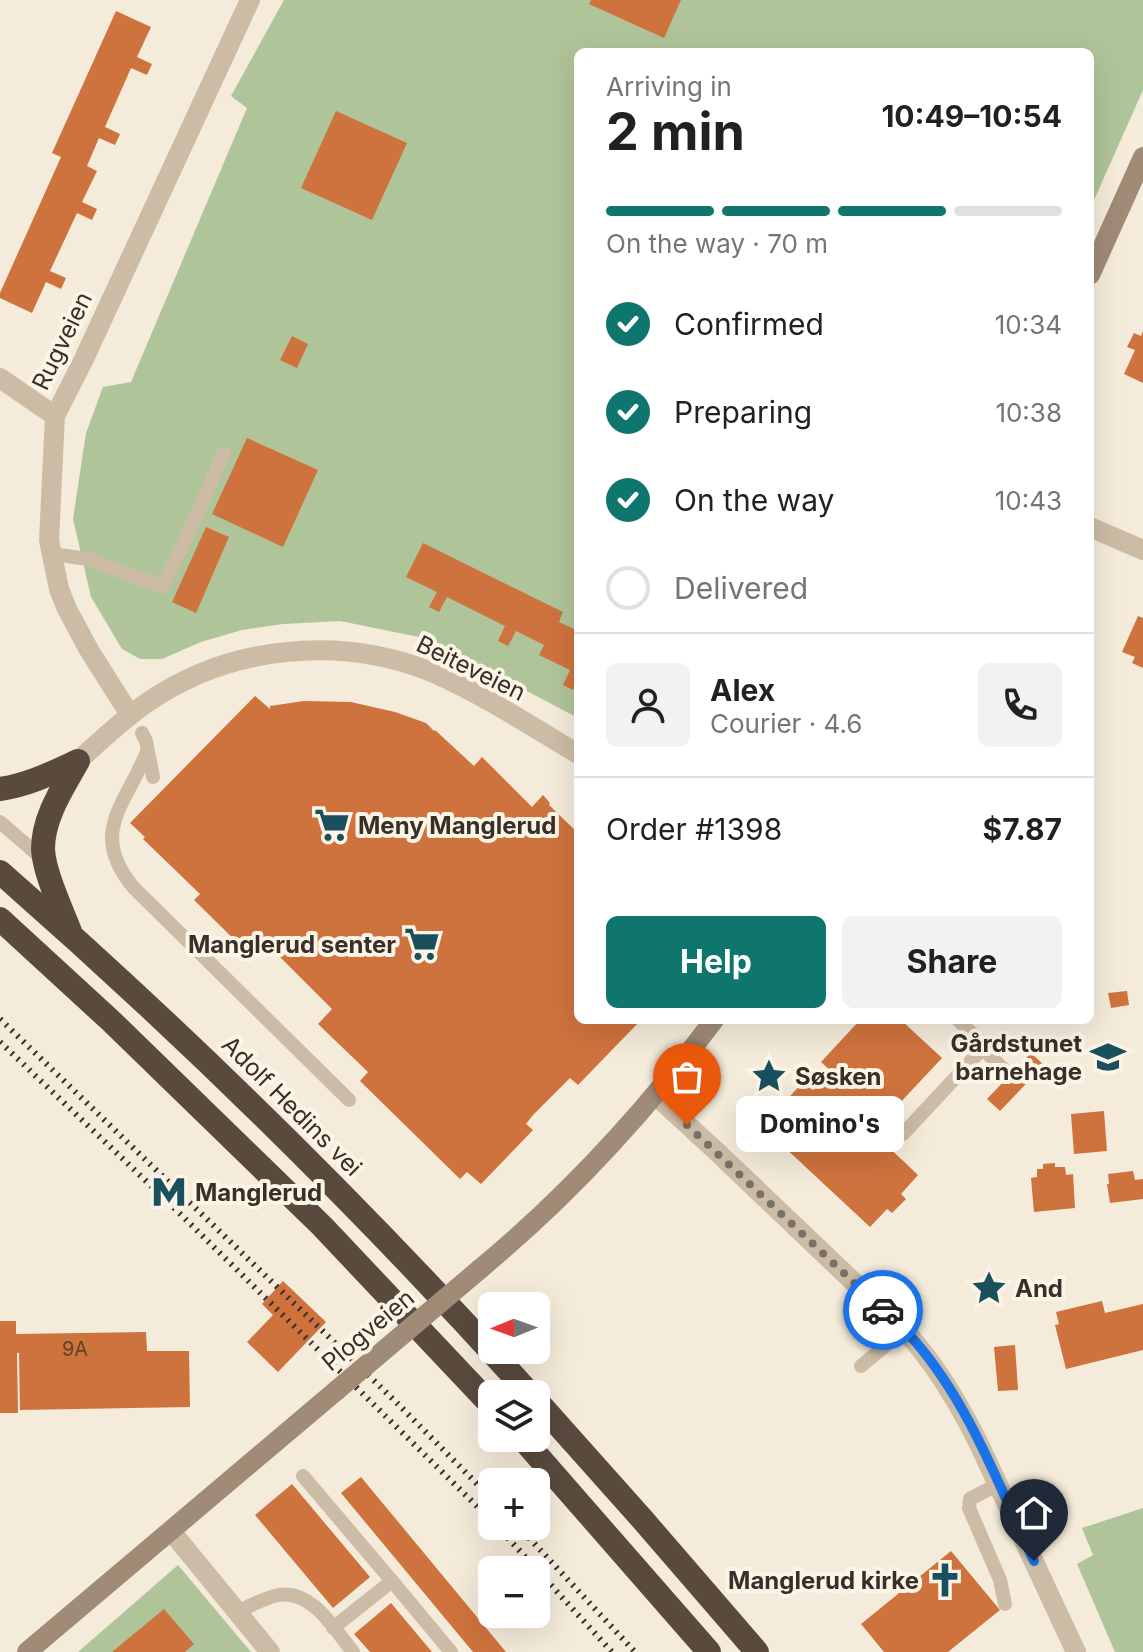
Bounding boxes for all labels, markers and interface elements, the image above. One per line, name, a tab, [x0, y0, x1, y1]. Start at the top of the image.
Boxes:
text: Arriving in	[606, 71, 732, 102]
text: 10:49–10:54	[881, 98, 1062, 134]
text: 2 min	[606, 100, 745, 163]
text: On the way · 70 m	[606, 228, 828, 259]
street label: Rugveien	[26, 287, 98, 395]
icon: check	[606, 302, 650, 346]
text: Confirmed	[674, 306, 824, 342]
text: 10:34	[995, 309, 1062, 340]
icon: check	[606, 390, 650, 434]
text: Preparing	[674, 394, 812, 430]
text: 10:38	[995, 397, 1062, 428]
icon: check	[606, 478, 650, 522]
text: On the way	[674, 482, 834, 518]
text: 10:43	[995, 485, 1062, 516]
text: Delivered	[674, 570, 808, 606]
street label: Beiteveien	[412, 629, 530, 707]
button: person	[606, 663, 690, 747]
button: phone	[978, 663, 1062, 747]
text: Alex	[710, 672, 775, 708]
text: Courier · 4.6	[710, 708, 862, 739]
supermarket icon: Meny Manglerud	[313, 806, 351, 844]
place label: Meny Manglerud	[358, 811, 556, 840]
text: Order #1398	[606, 811, 782, 847]
text: $7.87	[983, 811, 1062, 847]
button: Help	[606, 916, 826, 1008]
button: Share	[842, 916, 1062, 1008]
supermarket icon: Manglerud senter	[403, 925, 441, 963]
place label: Manglerud senter	[188, 930, 396, 959]
place label: Gårdstunet barnehage	[951, 1029, 1082, 1086]
street label: Adolf Hedins vei	[216, 1030, 368, 1182]
school or university icon: Gårdstunet barnehage	[1089, 1038, 1127, 1076]
pin	[653, 1043, 721, 1125]
icon: bag	[665, 1055, 709, 1099]
place icon: Søsken	[750, 1057, 788, 1095]
place label: Søsken	[795, 1062, 882, 1091]
callout: Domino's	[735, 1097, 903, 1153]
text: Domino's	[760, 1108, 880, 1139]
metro station icon: Manglerud	[150, 1173, 188, 1211]
place label: Manglerud	[195, 1178, 322, 1207]
place icon: And	[970, 1269, 1008, 1307]
courier	[843, 1270, 923, 1350]
place label: And	[1015, 1274, 1063, 1303]
street label: Plogveien	[316, 1283, 420, 1377]
icon: car	[861, 1288, 905, 1332]
north arrow	[478, 1292, 550, 1364]
map controls	[478, 1292, 550, 1628]
house number: 9A	[62, 1337, 88, 1361]
button: layers	[478, 1380, 550, 1452]
button: +	[478, 1468, 550, 1540]
pin	[1000, 1479, 1068, 1561]
icon: home	[1012, 1491, 1056, 1535]
button: −	[478, 1556, 550, 1628]
church icon: Manglerud kirke	[926, 1561, 964, 1599]
place label: Manglerud kirke	[728, 1566, 919, 1595]

